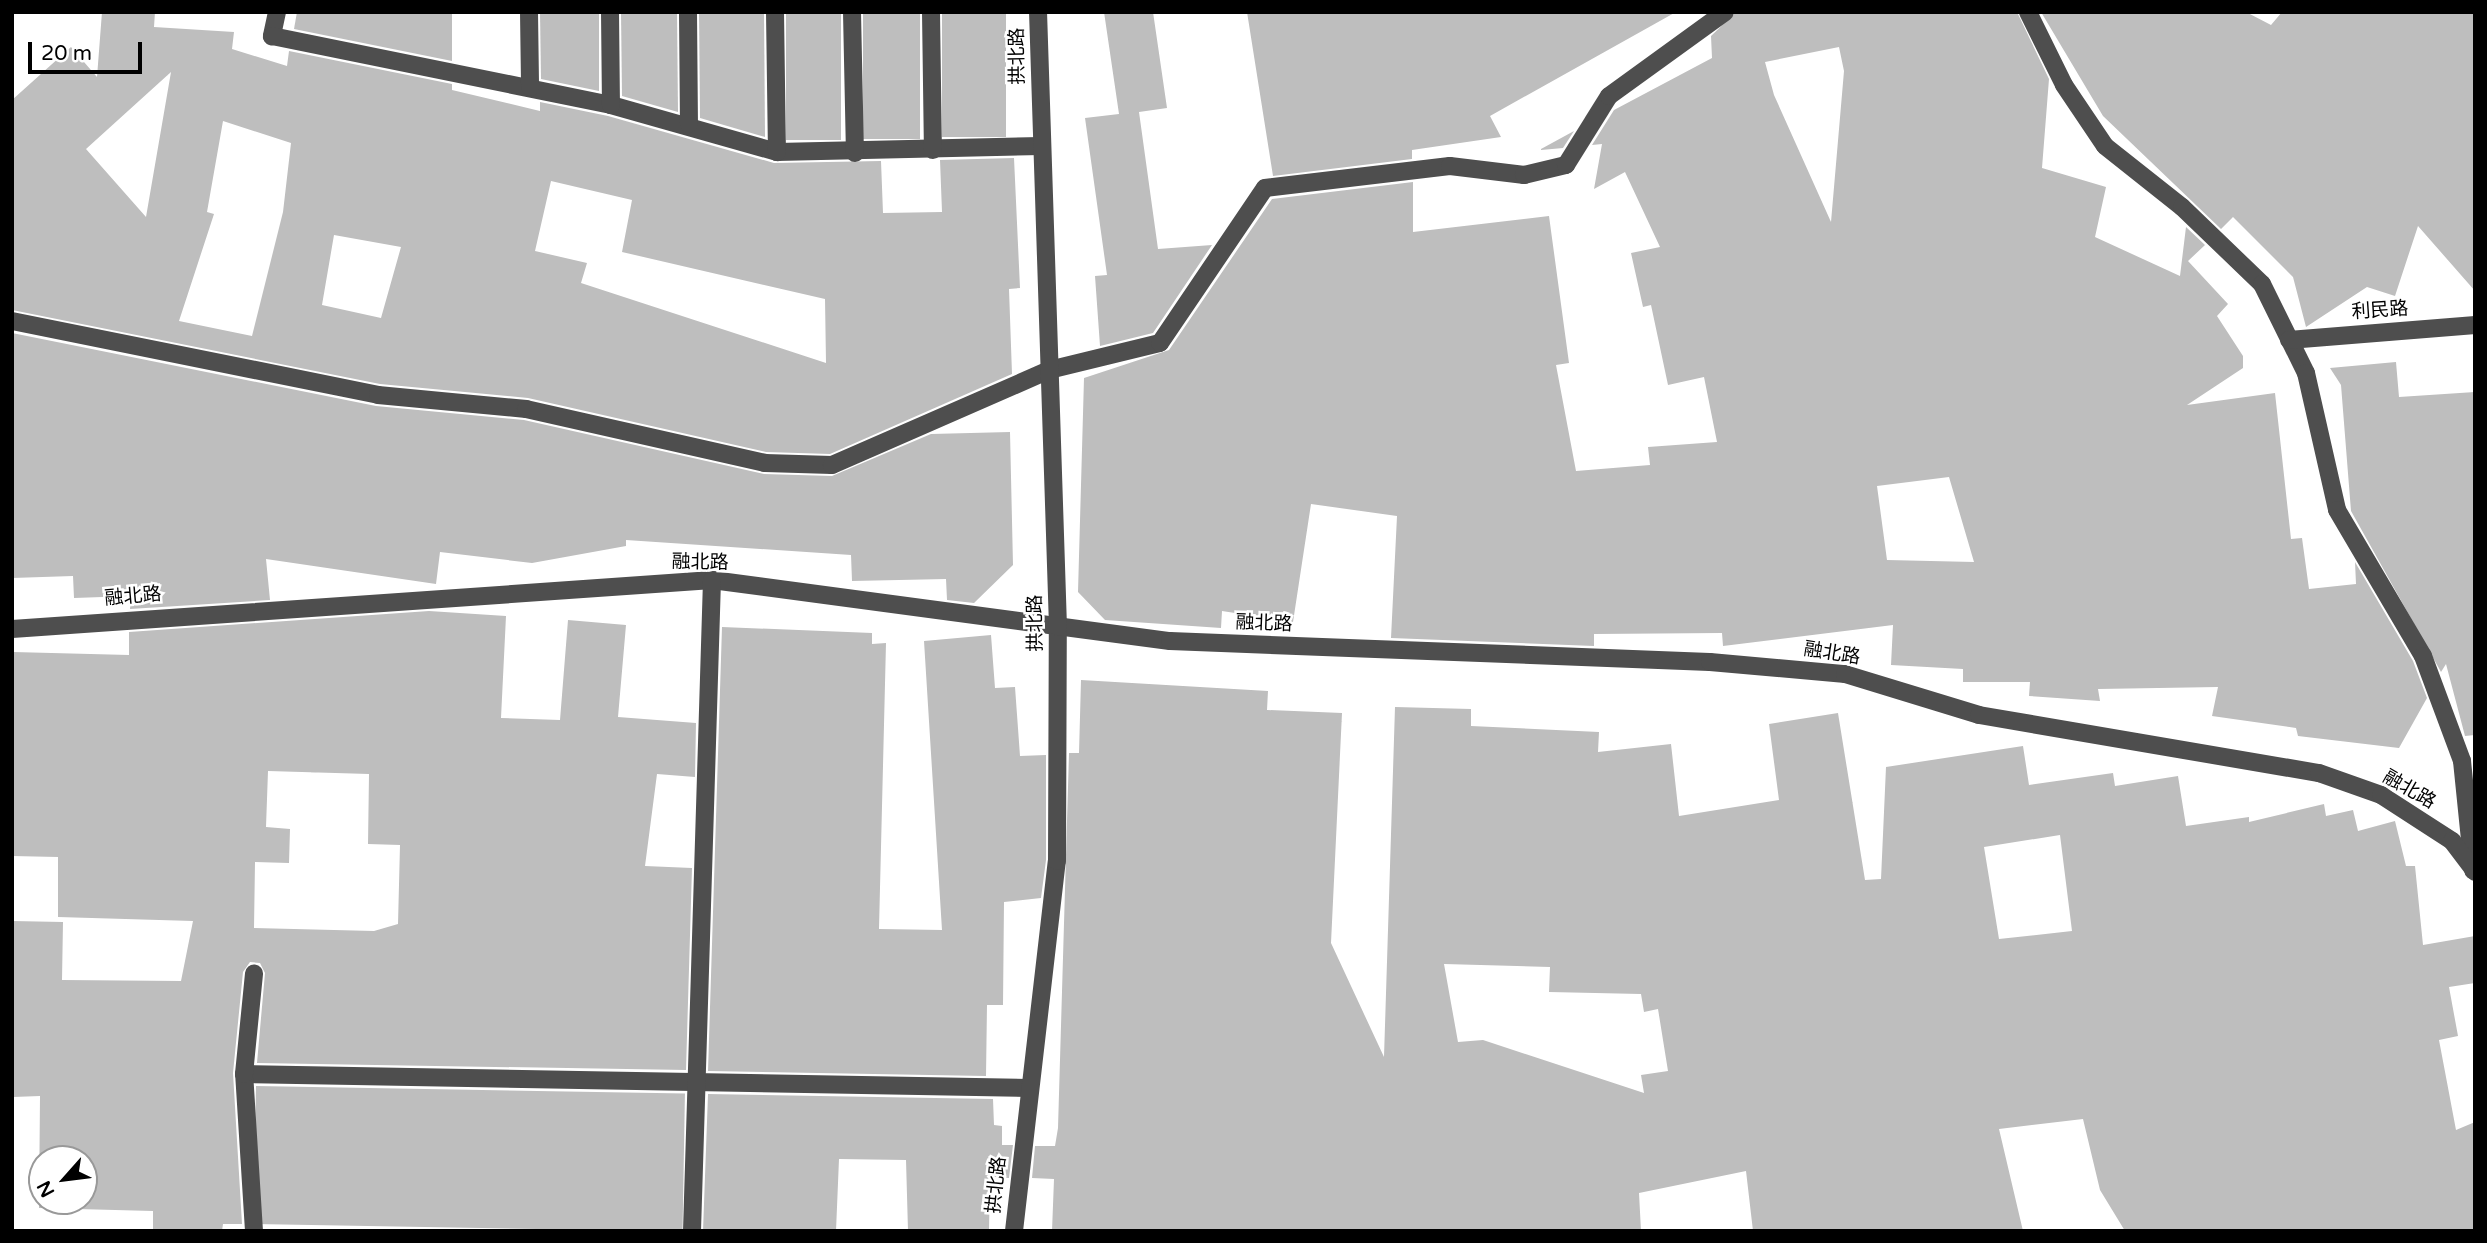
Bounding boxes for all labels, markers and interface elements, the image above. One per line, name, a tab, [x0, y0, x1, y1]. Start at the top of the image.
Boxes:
street label: 拱北路	[1006, 27, 1030, 85]
scale bar	[32, 28, 145, 72]
text: 20 m	[41, 41, 92, 66]
street label: 利民路	[2351, 298, 2409, 324]
street label: 融北路	[671, 551, 729, 575]
street label: 融北路	[104, 583, 162, 611]
street label: 拱北路	[1024, 594, 1048, 652]
street label: 融北路	[1235, 612, 1293, 636]
street label: 融北路	[1802, 638, 1862, 670]
street label: 融北路	[2379, 766, 2439, 814]
north arrow	[28, 1145, 98, 1215]
street label: 拱北路	[983, 1155, 1011, 1215]
text: N	[33, 1177, 60, 1201]

